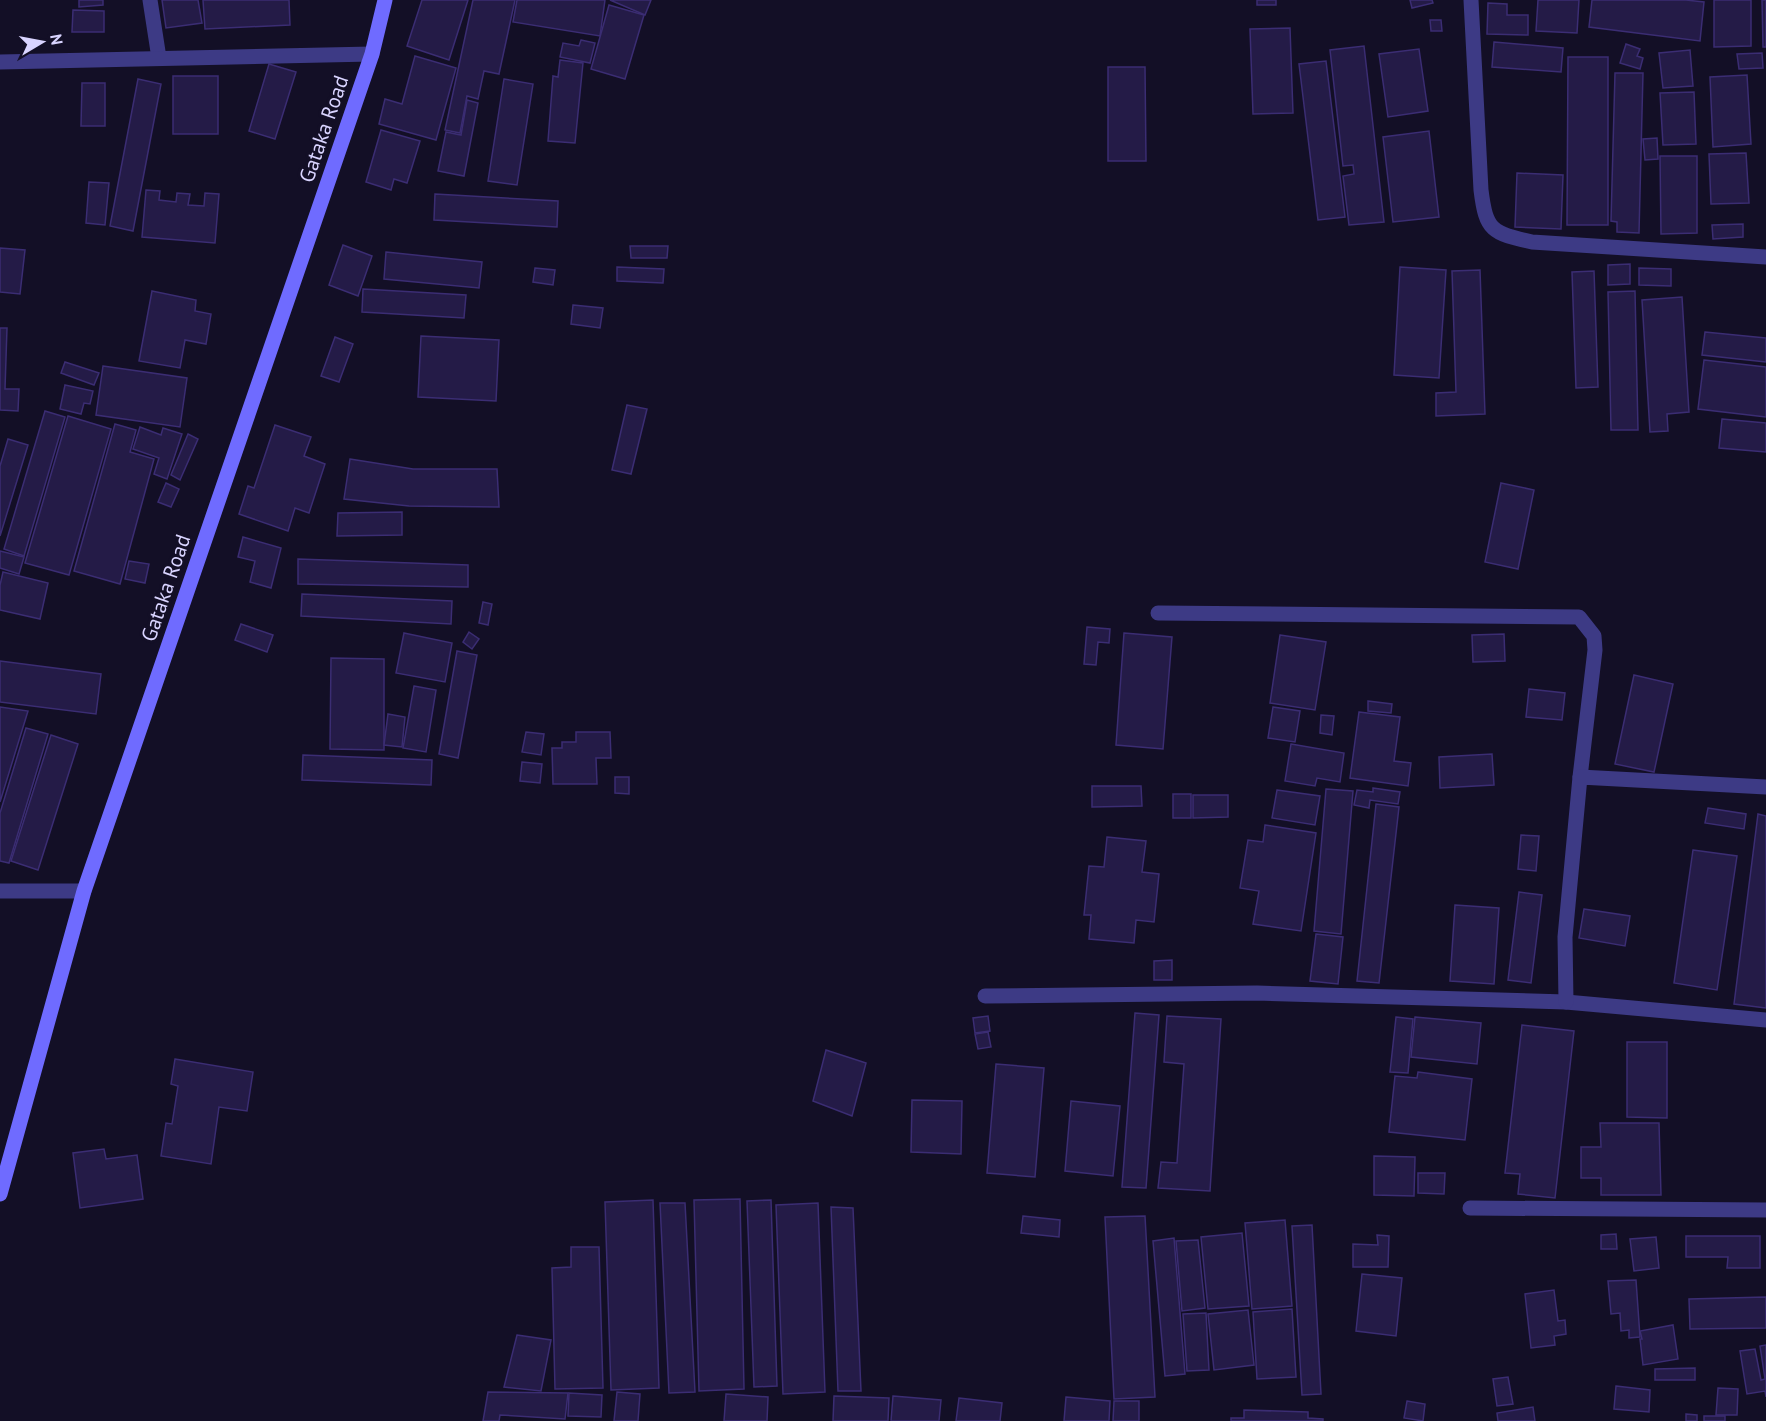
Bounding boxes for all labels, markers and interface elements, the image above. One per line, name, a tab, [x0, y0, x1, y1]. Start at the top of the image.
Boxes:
north arrow	[12, 12, 72, 72]
text: N	[46, 32, 68, 46]
street label: Gataka Road	[293, 72, 354, 186]
street label: Gataka Road	[135, 531, 196, 645]

